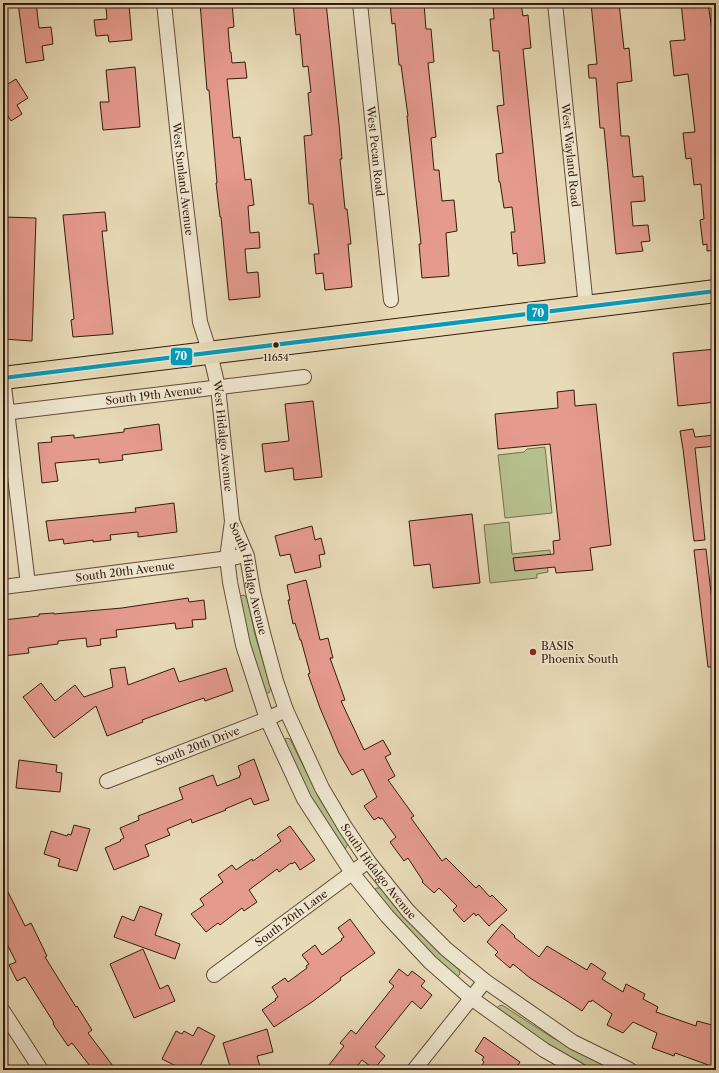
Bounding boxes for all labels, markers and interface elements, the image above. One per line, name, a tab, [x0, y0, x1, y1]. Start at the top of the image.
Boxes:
street label: West Wayland Road	[558, 102, 583, 208]
street label: West Pecan Road	[364, 104, 387, 197]
street label: West Sunland Avenue	[169, 121, 197, 236]
line badge: 70	[526, 303, 549, 322]
text: 70	[532, 306, 544, 320]
marker: 11654	[271, 340, 281, 350]
line badge: 70	[170, 347, 193, 366]
text: 70	[175, 349, 187, 363]
place label: 11654	[263, 351, 289, 364]
street label: West Hidalgo Avenue	[210, 378, 236, 492]
street label: South 19th Avenue	[105, 382, 203, 408]
street label: South Hidalgo Avenue	[226, 520, 270, 636]
street label: South 20th Avenue	[75, 558, 175, 585]
place label: BASIS Phoenix South	[541, 639, 618, 666]
marker: BASIS Phoenix South	[528, 647, 538, 657]
street label: South 20th Drive	[153, 723, 242, 769]
street label: South Hidalgo Avenue	[338, 821, 419, 922]
street label: South 20th Lane	[252, 886, 330, 949]

